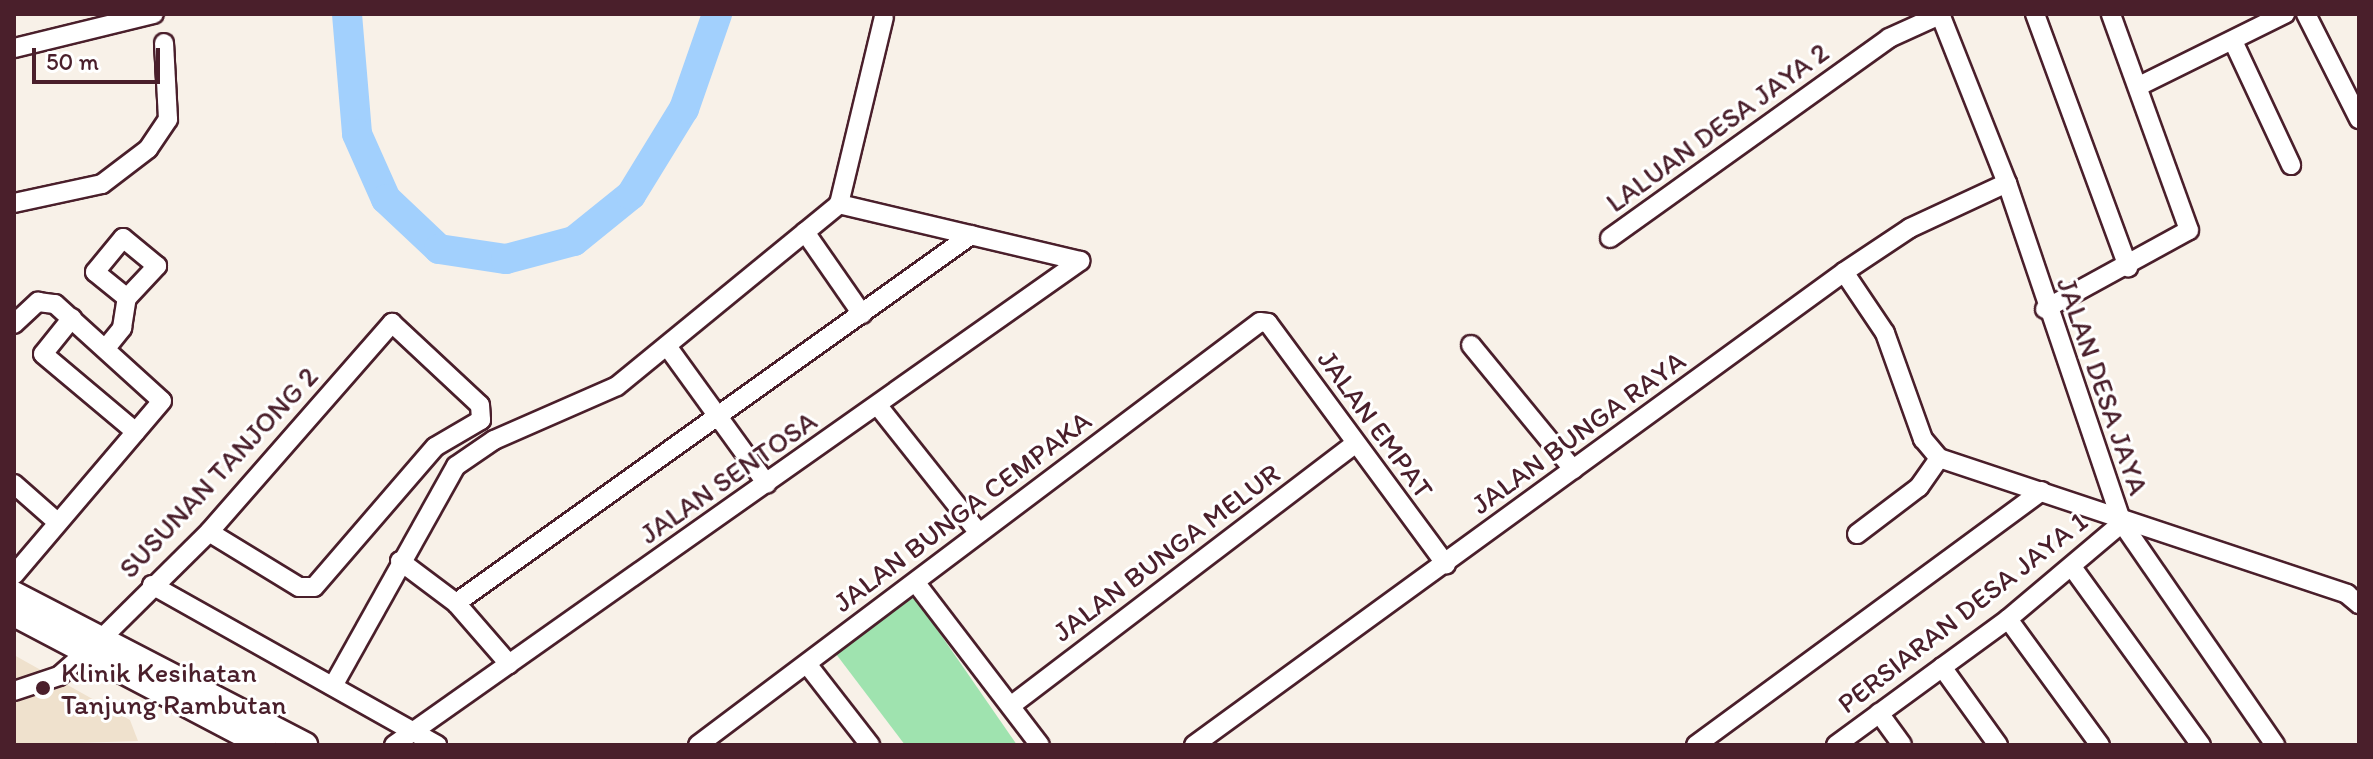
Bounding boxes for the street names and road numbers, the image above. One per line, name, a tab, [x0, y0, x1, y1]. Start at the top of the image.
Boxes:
street label: LALUAN DESA JAYA 2	[1599, 35, 1835, 219]
street label: JALAN DESA JAYA	[2050, 273, 2156, 499]
street label: JALAN EMPAT	[1311, 343, 1441, 505]
street label: JALAN BUNGA RAYA	[1465, 343, 1691, 521]
street label: SUSUNAN TANJONG 2	[112, 360, 324, 584]
street label: JALAN BUNGA CEMPAKA	[827, 403, 1097, 619]
street label: JALAN SENTOSA	[633, 404, 823, 550]
street label: JALAN BUNGA MELUR	[1046, 456, 1286, 648]
street label: PERSIARAN DESA JAYA 1	[1830, 504, 2094, 720]

